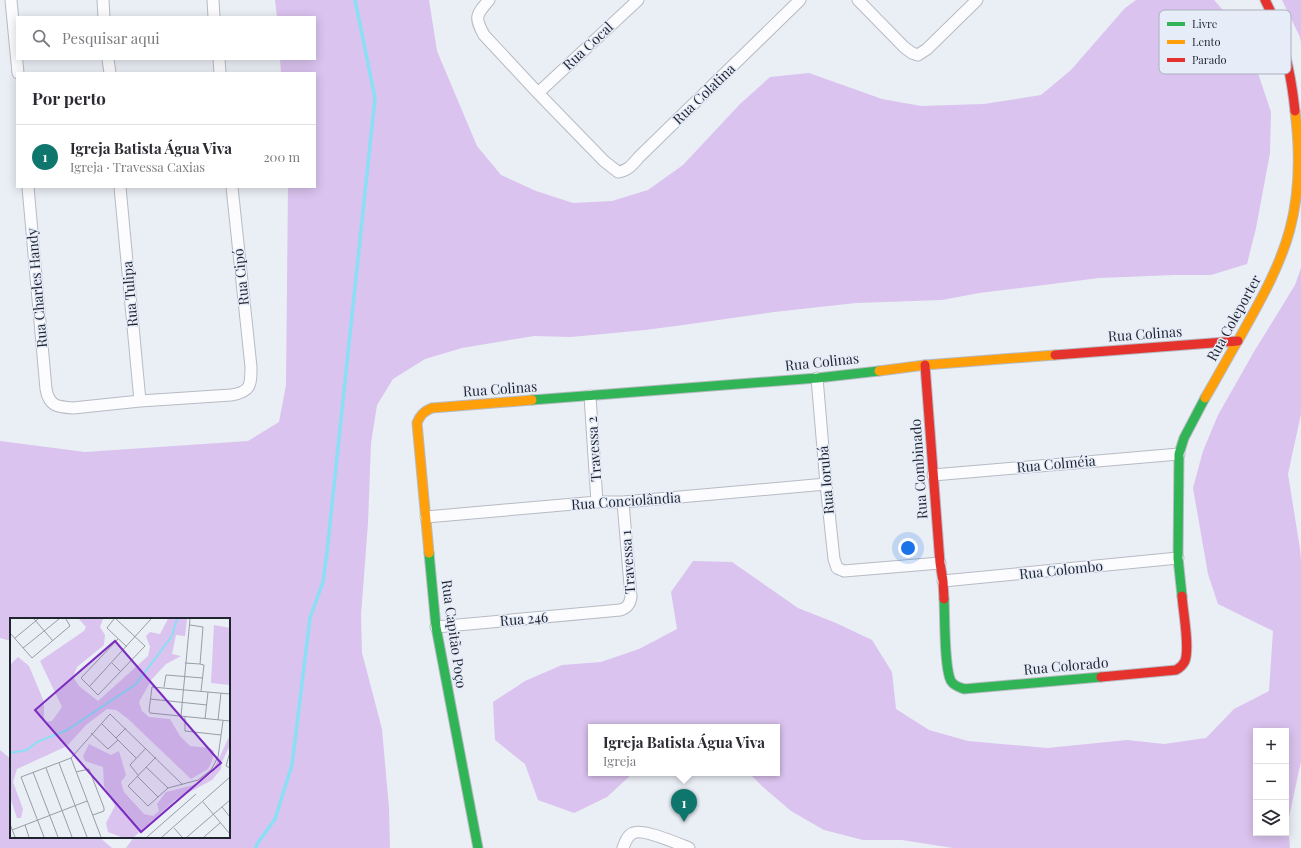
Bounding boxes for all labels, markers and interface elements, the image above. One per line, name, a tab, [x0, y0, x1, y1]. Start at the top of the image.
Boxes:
legend	[1159, 10, 1291, 74]
search box	[16, 16, 316, 60]
text: Livre	[1192, 16, 1218, 31]
street label: Rua Cocal	[558, 17, 617, 74]
icon: search	[30, 27, 52, 49]
text: Pesquisar aqui	[62, 28, 160, 48]
text: Lento	[1192, 34, 1221, 49]
text: Parado	[1192, 52, 1227, 67]
street label: Rua Colatina	[668, 59, 739, 128]
text: Por perto	[32, 87, 106, 109]
text: Igreja Batista Água Viva	[70, 138, 232, 158]
text: 1	[43, 148, 47, 165]
text: 200 m	[263, 148, 300, 165]
text: Igreja · Travessa Caxias	[70, 158, 205, 175]
street label: Rua Charles Handy	[22, 227, 51, 349]
street label: Rua Cipó	[228, 247, 253, 306]
street label: Rua Tulipa	[117, 260, 142, 328]
street label: Rua Coleporter	[1202, 271, 1265, 364]
street label: Rua Colinas	[1107, 321, 1183, 346]
street label: Rua Colinas	[784, 348, 860, 375]
street label: Rua Colinas	[462, 376, 538, 401]
street label: Travessa 2	[582, 416, 605, 482]
street label: Rua Combinado	[906, 418, 931, 520]
street label: Rua Iorubá	[813, 445, 838, 515]
street label: Rua Colméia	[1016, 451, 1096, 476]
street label: Rua Conciolândia	[570, 487, 682, 514]
street label: Travessa 1	[616, 530, 639, 594]
your location	[898, 538, 918, 558]
street label: Rua Colombo	[1018, 556, 1104, 583]
street label: Rua Capitão Poço	[437, 578, 472, 690]
street label: Rua 246	[499, 607, 549, 630]
inset map	[10, 618, 230, 838]
street label: Rua Colorado	[1023, 652, 1110, 679]
popup	[588, 724, 780, 776]
map controls	[1253, 728, 1289, 836]
button: +	[1253, 728, 1289, 764]
text: Igreja Batista Água Viva	[603, 732, 765, 752]
text: Igreja	[603, 752, 636, 769]
button: −	[1253, 764, 1289, 800]
pin: 1	[671, 789, 697, 822]
button: layers	[1253, 800, 1289, 836]

